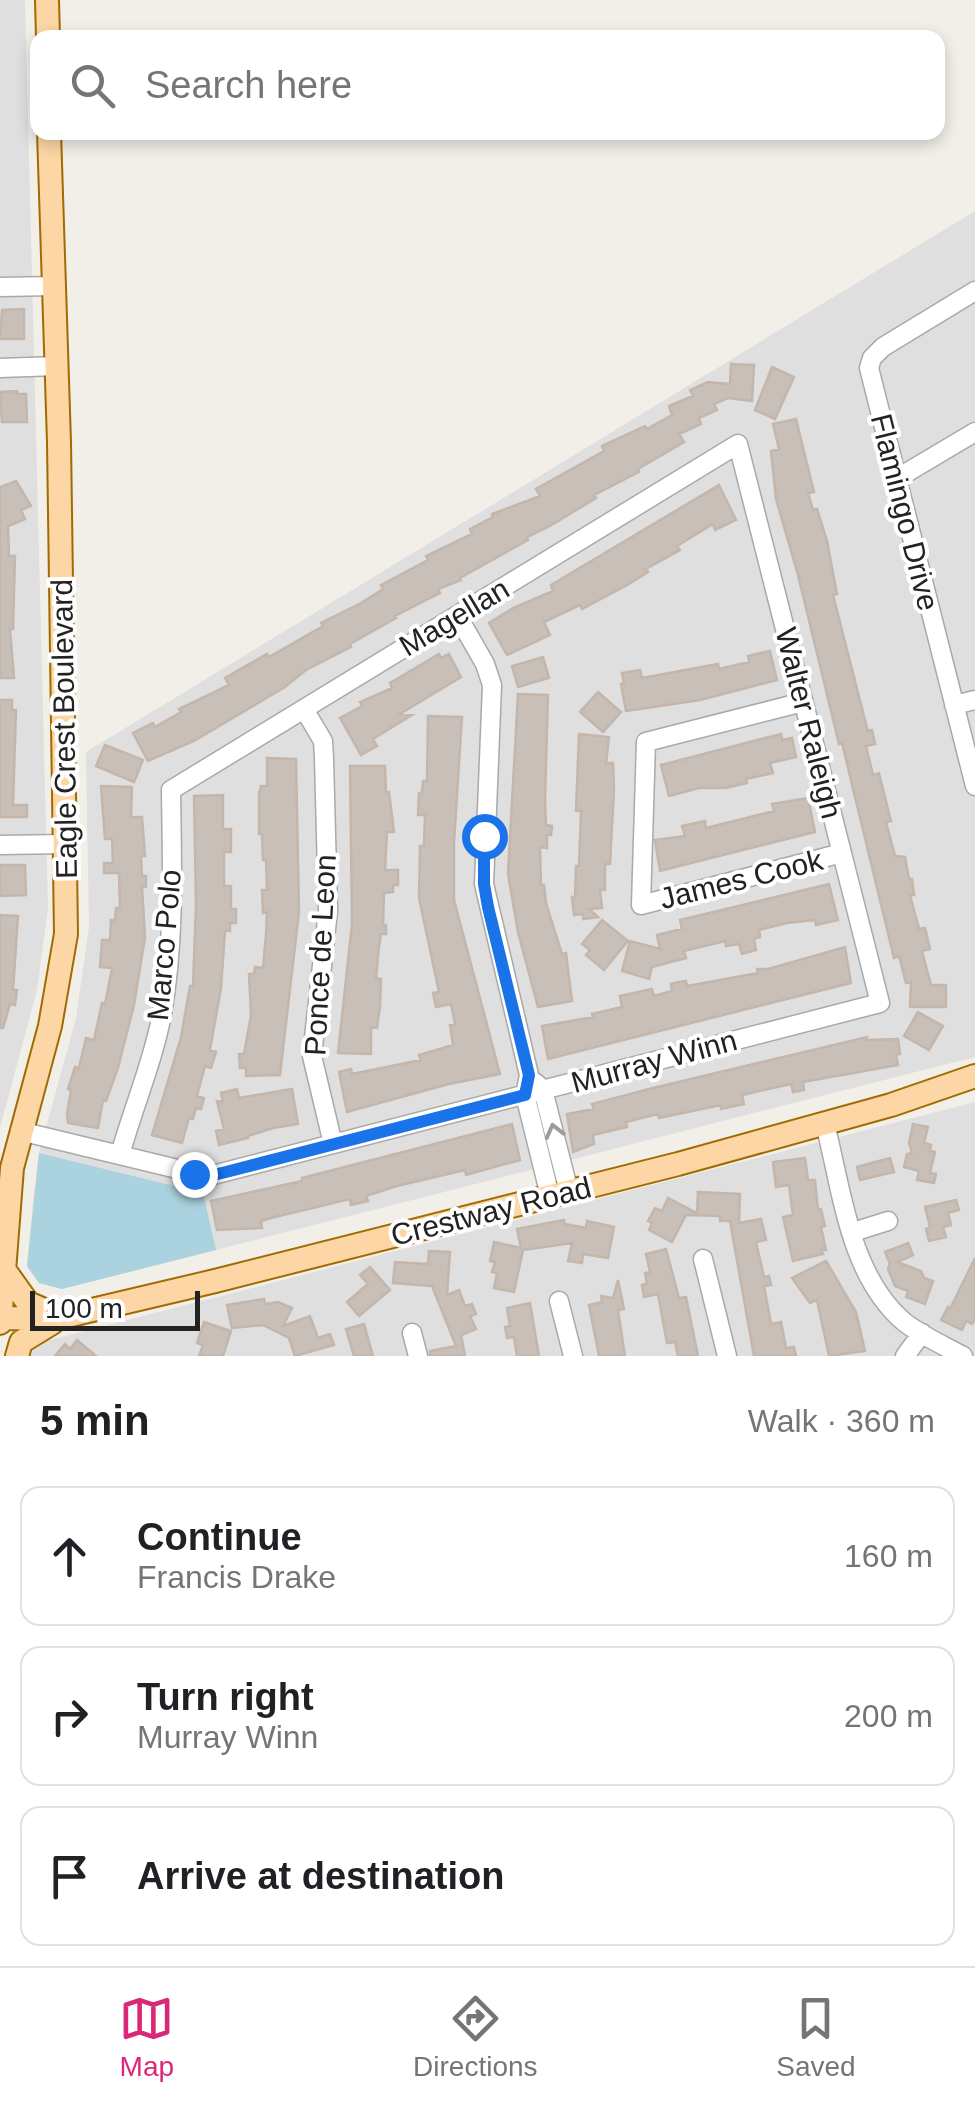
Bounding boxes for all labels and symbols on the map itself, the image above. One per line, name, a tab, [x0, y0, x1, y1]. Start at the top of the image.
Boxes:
street label: Flamingo Drive	[865, 410, 945, 614]
street label: Magellan	[393, 572, 515, 662]
street label: Eagle Crest Boulevard	[45, 579, 83, 879]
street label: Walter Raleigh	[769, 624, 849, 822]
route start	[462, 814, 508, 860]
street label: James Cook	[656, 843, 827, 915]
street label: Ponce de Leon	[298, 853, 342, 1057]
street label: Marco Polo	[141, 868, 187, 1022]
street label: Murray Winn	[568, 1023, 740, 1099]
one-way arrow	[544, 1123, 565, 1140]
route end	[172, 1152, 218, 1198]
street label: Crestway Road	[388, 1170, 594, 1252]
scale bar	[30, 1286, 200, 1330]

